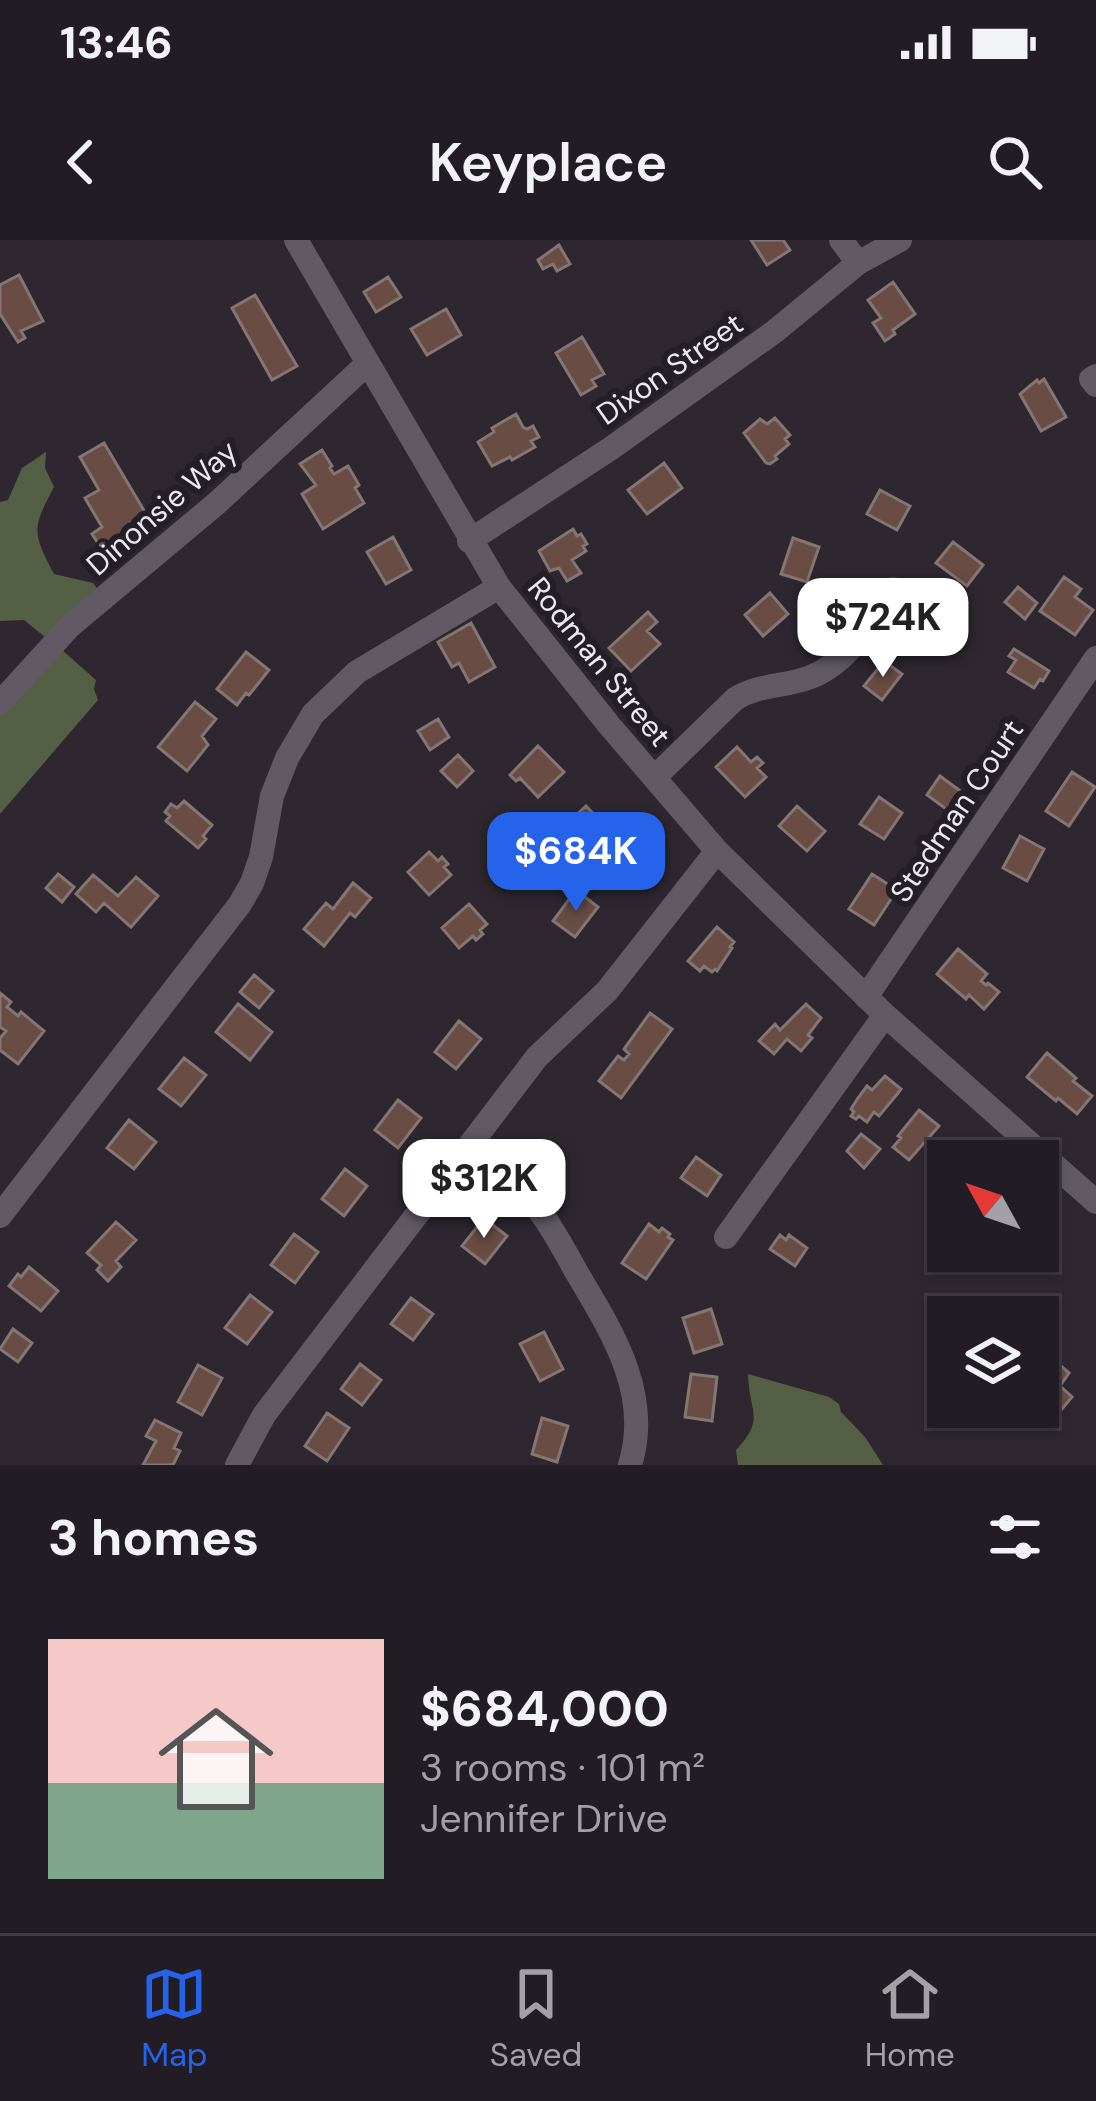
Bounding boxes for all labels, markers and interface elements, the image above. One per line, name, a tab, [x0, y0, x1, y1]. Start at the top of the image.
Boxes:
text: 13:46	[60, 13, 173, 72]
text: Keyplace	[429, 127, 667, 198]
icon: back	[48, 129, 114, 195]
icon: search	[982, 129, 1048, 195]
street label: Dixon Street	[589, 304, 751, 433]
street label: Dinonsie Way	[78, 431, 245, 584]
street label: Rodman Street	[519, 569, 680, 754]
pin: $724K	[799, 578, 967, 680]
text: $724K	[824, 591, 942, 642]
street label: Stedman Court	[881, 712, 1032, 910]
pin: $684K	[492, 812, 660, 914]
text: $684K	[514, 825, 638, 876]
pin: $312K	[400, 1139, 568, 1241]
north arrow	[927, 1140, 1059, 1272]
map controls	[927, 1140, 1059, 1428]
text: $312K	[430, 1152, 538, 1203]
button: layers	[927, 1296, 1059, 1428]
text: 3 homes	[48, 1504, 259, 1571]
icon: filters	[982, 1504, 1048, 1570]
text: $684,000	[420, 1675, 669, 1742]
icon: home	[144, 1687, 288, 1831]
text: 3 rooms · 101 m²	[420, 1742, 705, 1793]
text: Jennifer Drive	[420, 1793, 668, 1844]
tab: Map	[141, 1961, 208, 2076]
tab: Saved	[490, 1961, 582, 2076]
tab: Home	[865, 1961, 955, 2076]

